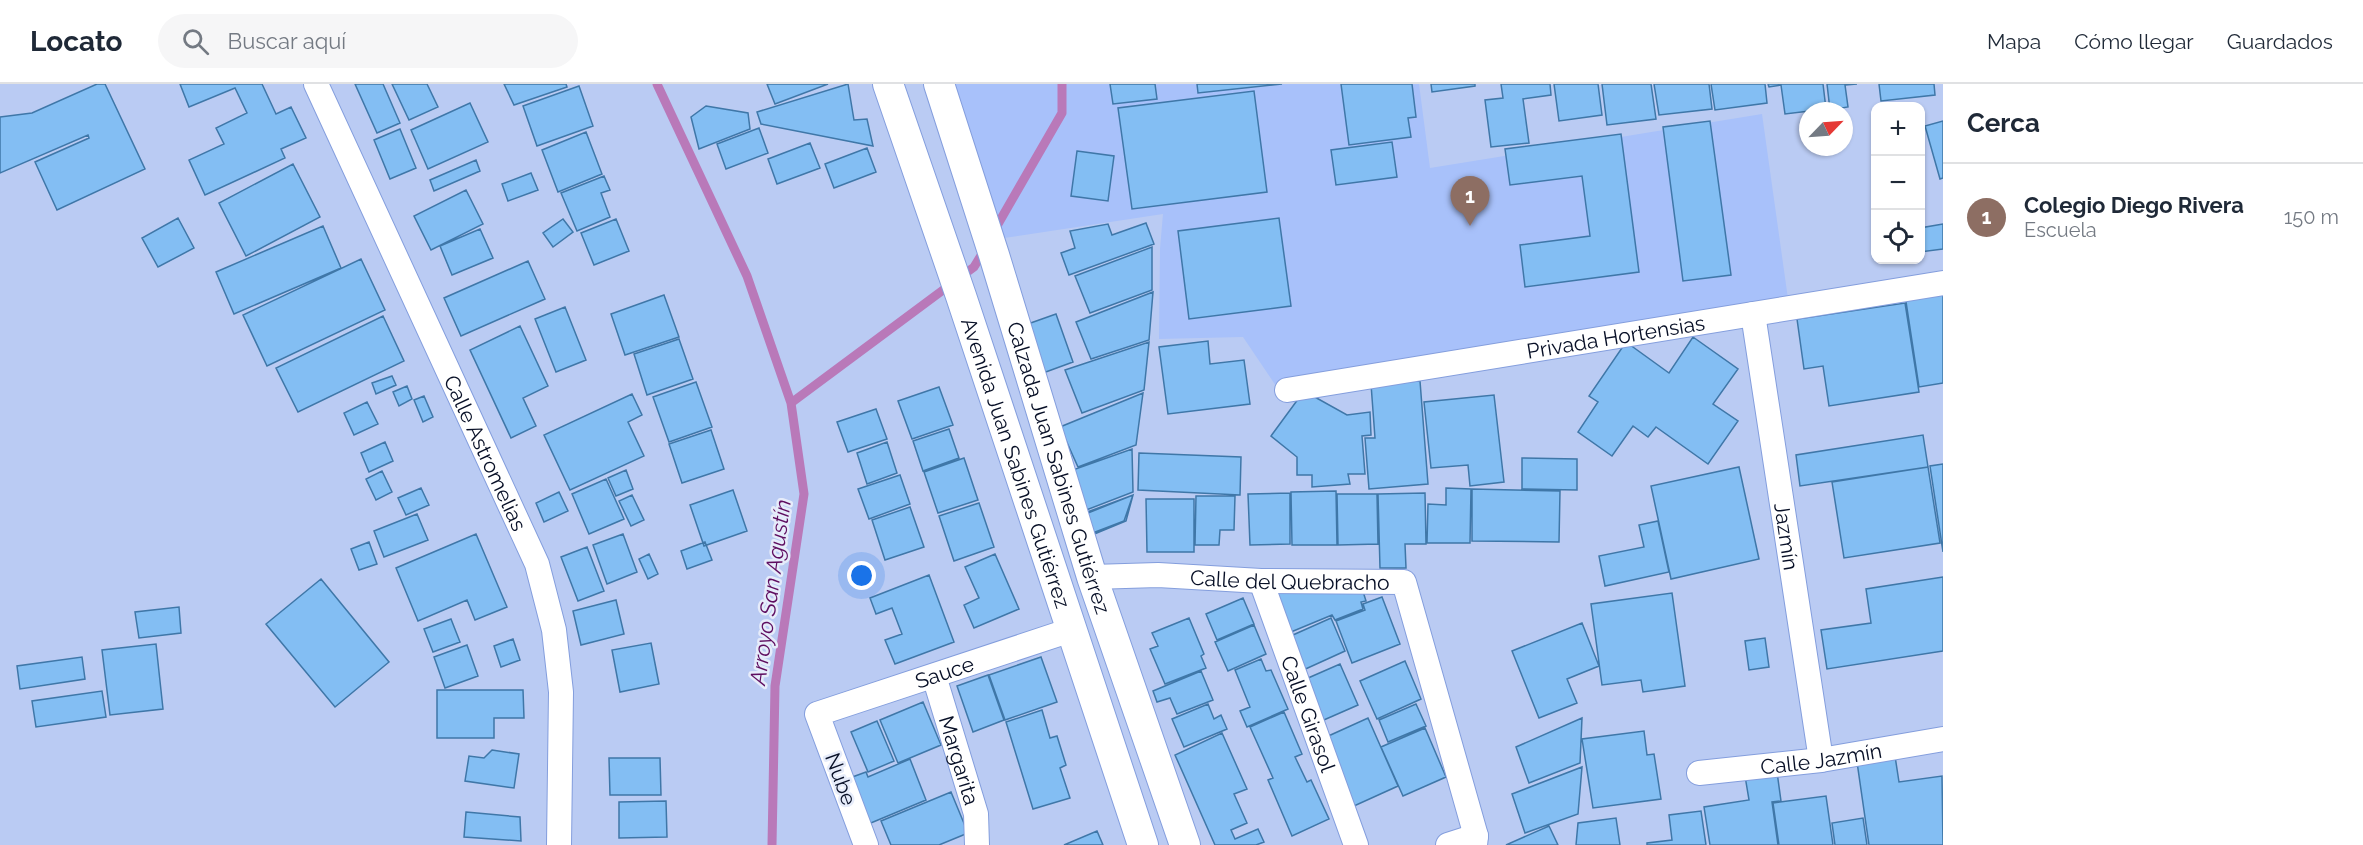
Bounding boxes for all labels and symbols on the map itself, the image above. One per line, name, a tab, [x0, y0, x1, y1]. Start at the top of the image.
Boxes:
north arrow	[1799, 102, 1853, 156]
pin: 1	[1450, 176, 1490, 226]
street label: Privada Hortensias	[1525, 310, 1707, 363]
street label: Avenida Juan Sabines Gutiérrez	[957, 314, 1076, 611]
street label: Calzada Juan Sabines Gutiérrez	[1002, 318, 1116, 617]
street label: Calle Astromelias	[439, 371, 532, 535]
water label: Arroyo San Agustín	[744, 498, 796, 687]
street label: Jazmín	[1769, 501, 1804, 572]
your location	[847, 561, 876, 590]
street label: Calle del Quebracho	[1189, 564, 1390, 594]
street label: Sauce	[912, 651, 977, 693]
street label: Calle Girasol	[1276, 652, 1341, 775]
street label: Margarita	[934, 713, 985, 808]
street label: Calle Jazmín	[1759, 737, 1884, 779]
street label: Nube	[820, 749, 862, 809]

